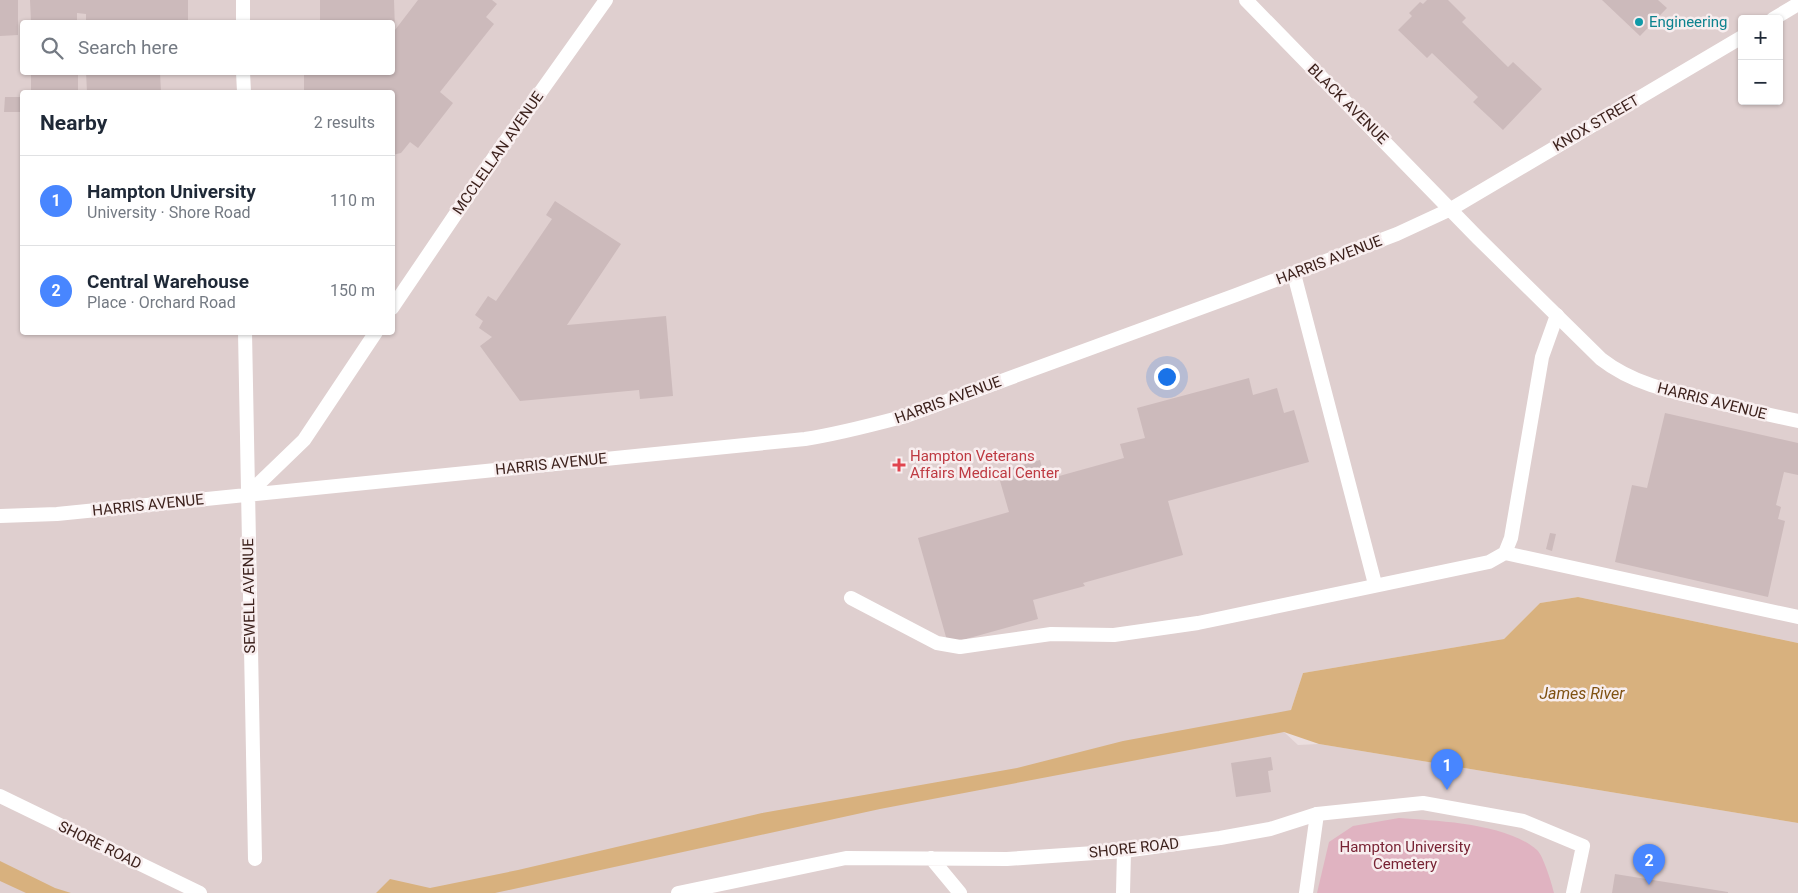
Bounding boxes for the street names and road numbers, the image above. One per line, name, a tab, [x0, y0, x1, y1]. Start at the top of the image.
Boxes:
street label: BLACK AVENUE	[1304, 60, 1392, 148]
street label: MCCLELLAN AVENUE	[449, 88, 547, 218]
street label: KNOX STREET	[1550, 91, 1642, 155]
street label: HARRIS AVENUE	[1273, 231, 1385, 288]
street label: HARRIS AVENUE	[892, 372, 1004, 428]
street label: HARRIS AVENUE	[1655, 379, 1769, 423]
street label: HARRIS AVENUE	[494, 449, 608, 479]
street label: HARRIS AVENUE	[91, 490, 205, 520]
street label: SEWELL AVENUE	[239, 538, 259, 654]
street label: SHORE ROAD	[55, 817, 145, 873]
street label: SHORE ROAD	[1088, 834, 1180, 862]

